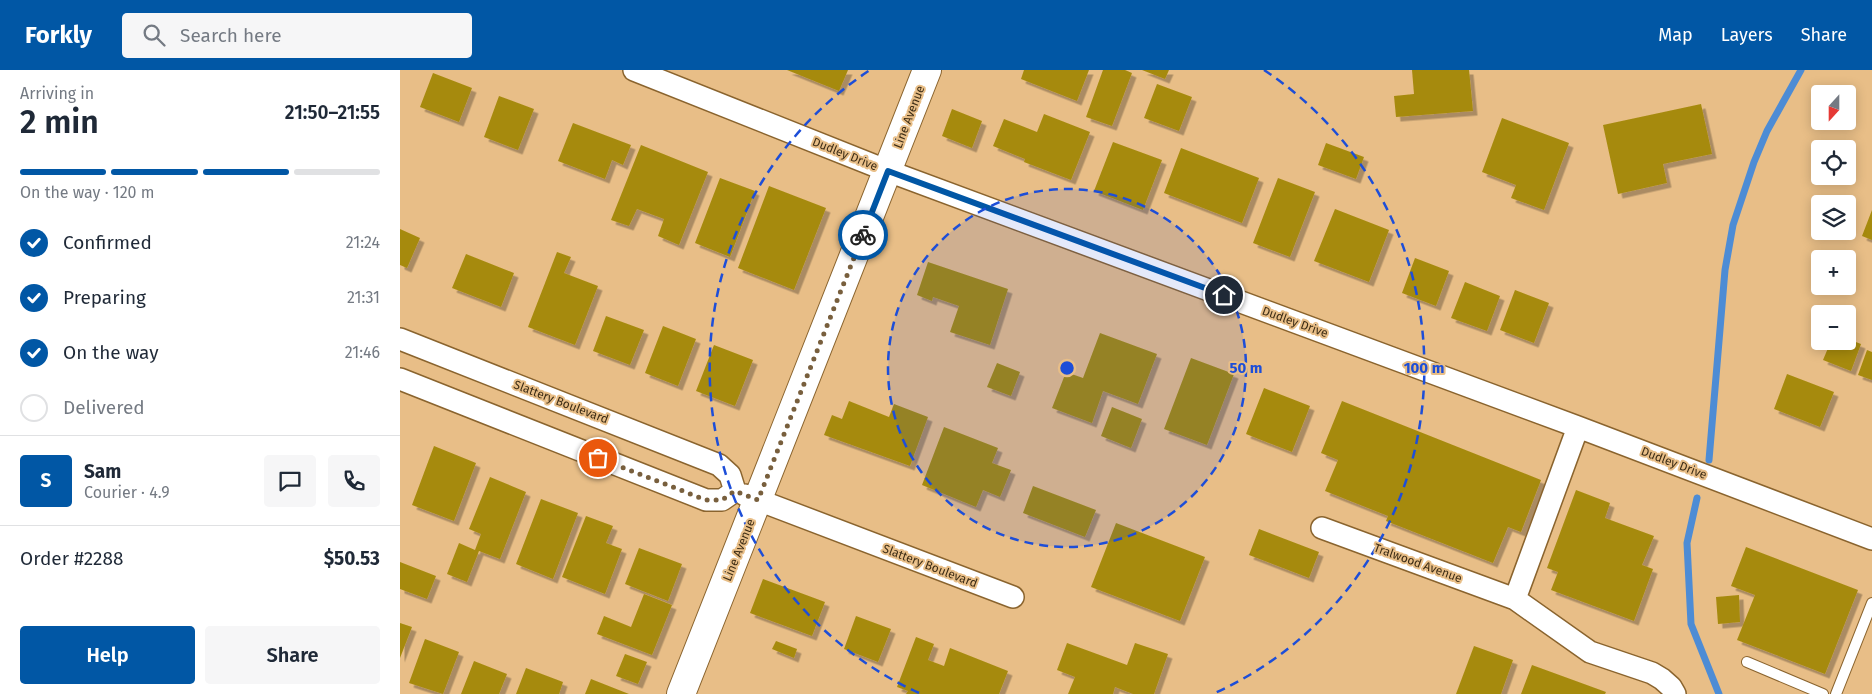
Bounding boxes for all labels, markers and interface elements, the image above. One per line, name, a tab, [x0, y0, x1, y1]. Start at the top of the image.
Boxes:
search box	[122, 13, 472, 58]
text: Forkly	[25, 21, 92, 49]
icon: search	[140, 21, 168, 49]
text: Search here	[180, 24, 282, 47]
text: Map	[1658, 24, 1693, 46]
text: Layers	[1721, 24, 1773, 46]
text: Share	[1801, 24, 1847, 46]
text: Arriving in	[20, 84, 94, 103]
street label: Line Avenue	[891, 84, 927, 150]
north arrow	[1811, 85, 1856, 130]
map controls	[1811, 85, 1856, 350]
text: 21:50–21:55	[285, 101, 380, 124]
text: 2 min	[20, 103, 99, 141]
street label: Dudley Drive	[810, 135, 880, 173]
button: locate	[1811, 140, 1856, 185]
text: On the way · 120 m	[20, 183, 154, 202]
button: layers	[1811, 195, 1856, 240]
courier	[838, 210, 888, 260]
icon: bike	[849, 221, 877, 249]
icon: check	[20, 229, 48, 257]
text: Confirmed	[63, 231, 152, 254]
text: 21:24	[346, 233, 380, 252]
button: +	[1811, 250, 1856, 295]
pin	[1203, 274, 1245, 316]
icon: home	[1210, 281, 1238, 309]
icon: check	[20, 284, 48, 312]
text: Preparing	[63, 286, 146, 309]
text: 21:31	[347, 288, 380, 307]
street label: Dudley Drive	[1260, 304, 1330, 340]
button: −	[1811, 305, 1856, 350]
icon: check	[20, 339, 48, 367]
text: On the way	[63, 341, 159, 364]
text: 21:46	[345, 343, 380, 362]
centre of rings	[1058, 359, 1076, 377]
text: 50 m	[1229, 359, 1263, 377]
text: 100 m	[1404, 359, 1444, 377]
street label: Slattery Boulevard	[512, 378, 610, 426]
text: Delivered	[63, 396, 145, 419]
pin	[577, 437, 619, 479]
icon: bag	[584, 444, 612, 472]
street label: Dudley Drive	[1639, 444, 1709, 482]
button: chat	[264, 455, 316, 507]
button: phone	[328, 455, 380, 507]
text: Sam	[84, 460, 121, 483]
text: S	[41, 469, 51, 492]
text: Courier · 4.9	[84, 483, 170, 502]
street label: Line Avenue	[720, 517, 758, 583]
street label: Tralwood Avenue	[1372, 541, 1464, 585]
street label: Slattery Boulevard	[881, 542, 979, 590]
text: Order #2288	[20, 547, 123, 570]
text: $50.53	[324, 547, 380, 570]
button: Help	[20, 626, 195, 684]
button: Share	[205, 626, 380, 684]

